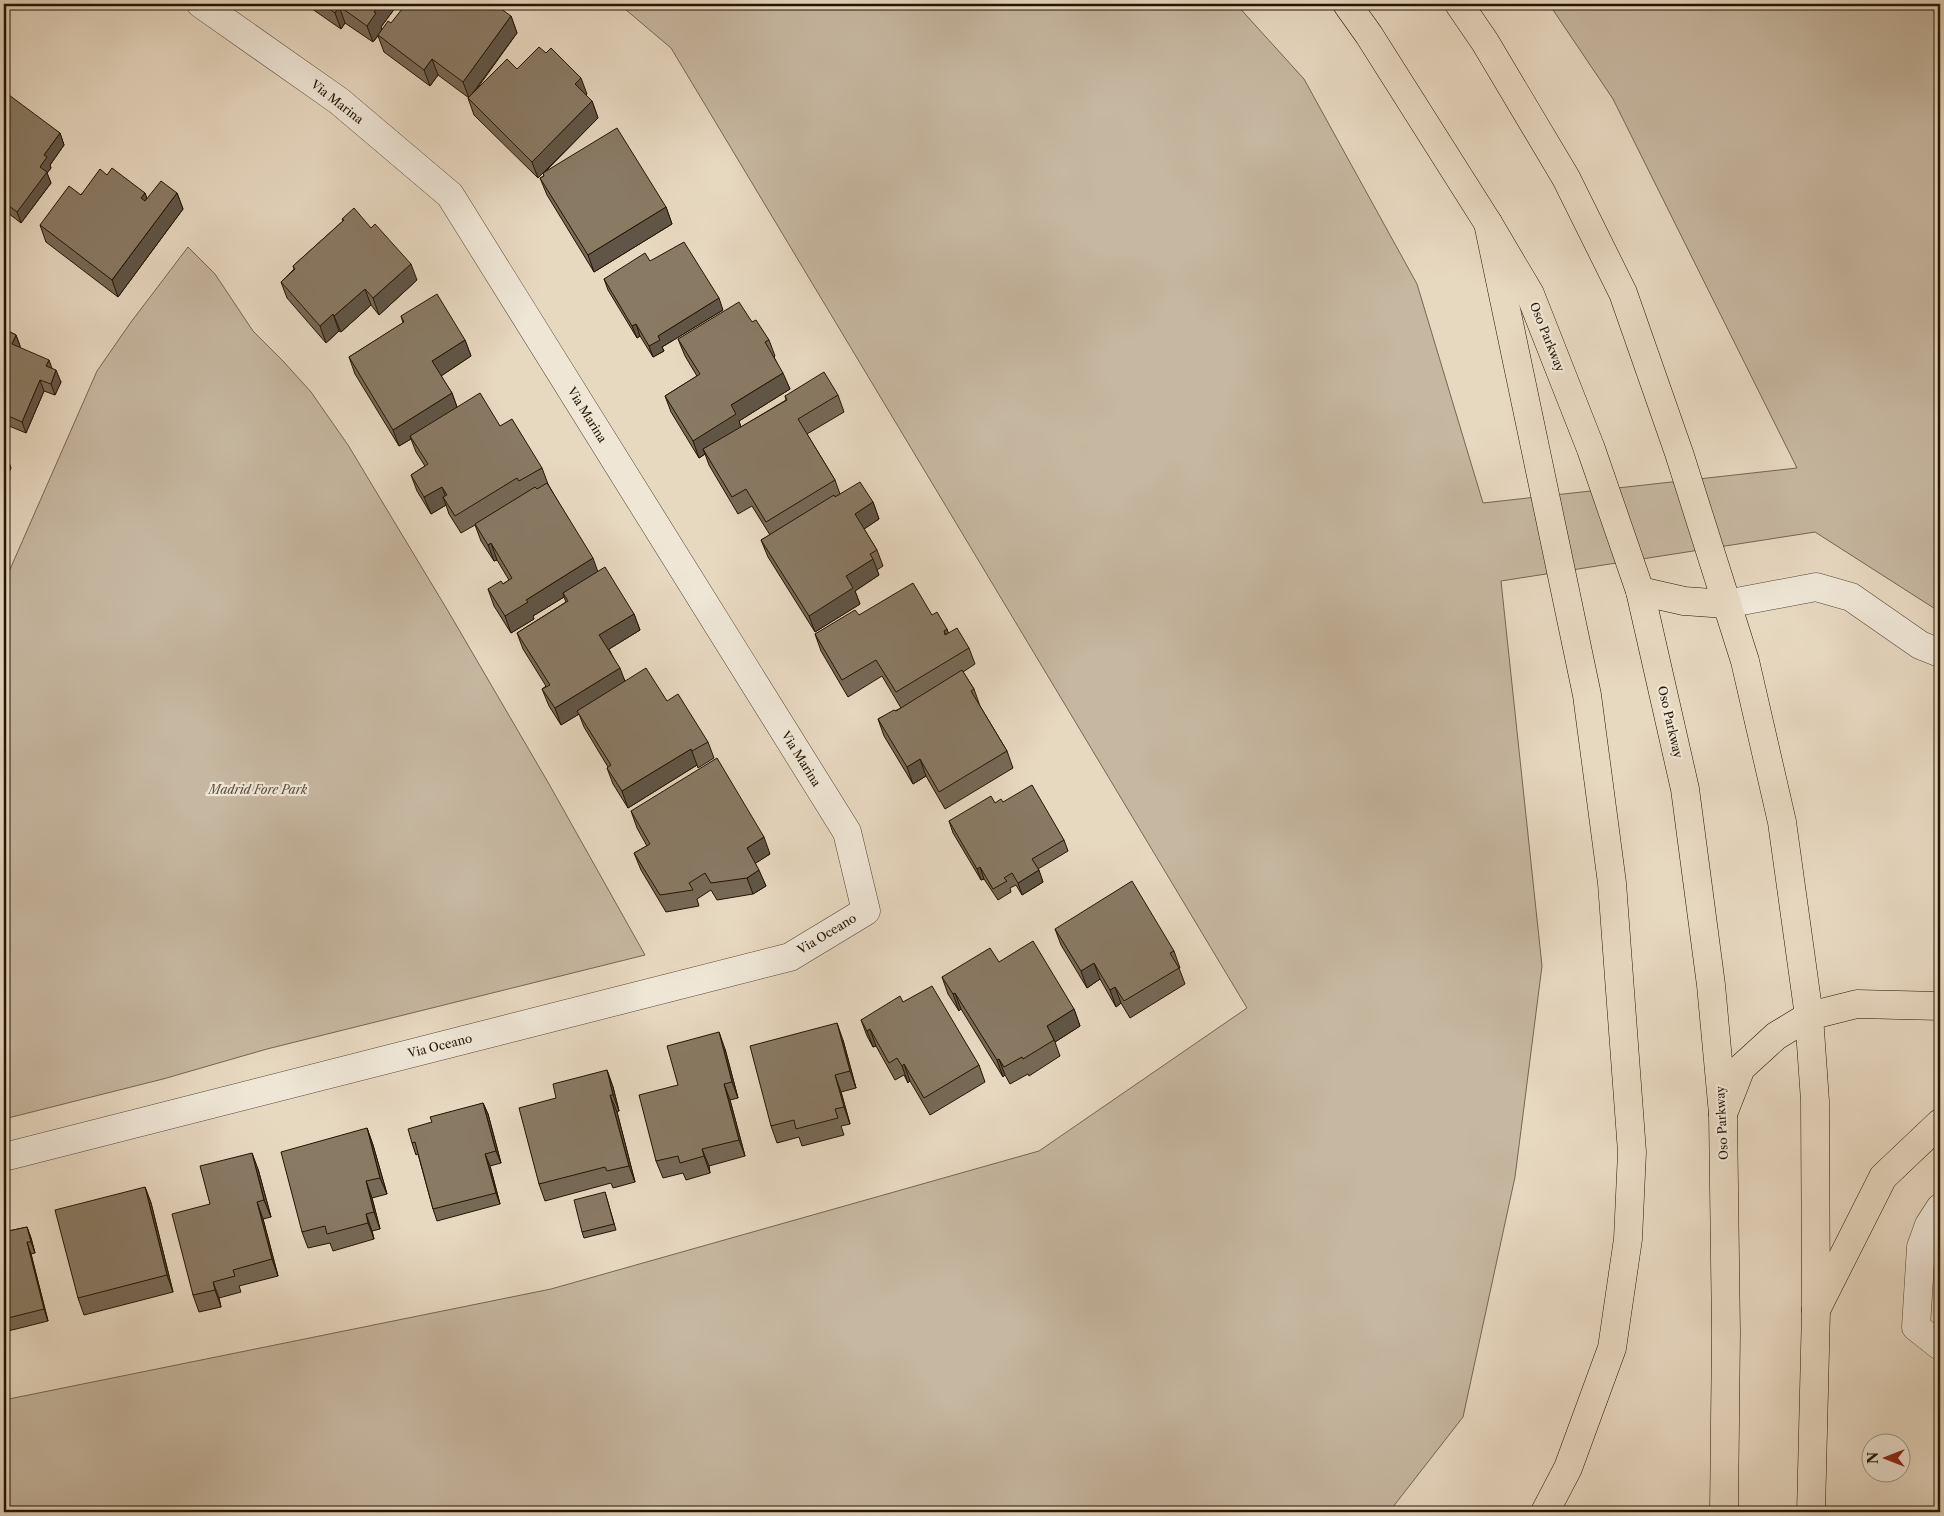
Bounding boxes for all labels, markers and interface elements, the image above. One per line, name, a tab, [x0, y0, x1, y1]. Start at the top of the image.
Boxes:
street label: Via Marina	[307, 76, 367, 127]
street label: Oso Parkway	[1527, 300, 1568, 374]
street label: Via Marina	[564, 383, 611, 446]
street label: Oso Parkway	[1655, 684, 1686, 760]
street label: Via Marina	[778, 727, 825, 790]
park label: Madrid Fore Park	[207, 782, 308, 797]
street label: Via Oceano	[794, 910, 859, 957]
street label: Via Oceano	[405, 1030, 474, 1061]
street label: Oso Parkway	[1712, 1085, 1731, 1160]
north arrow	[1862, 1434, 1912, 1484]
text: N	[1864, 1452, 1882, 1464]

